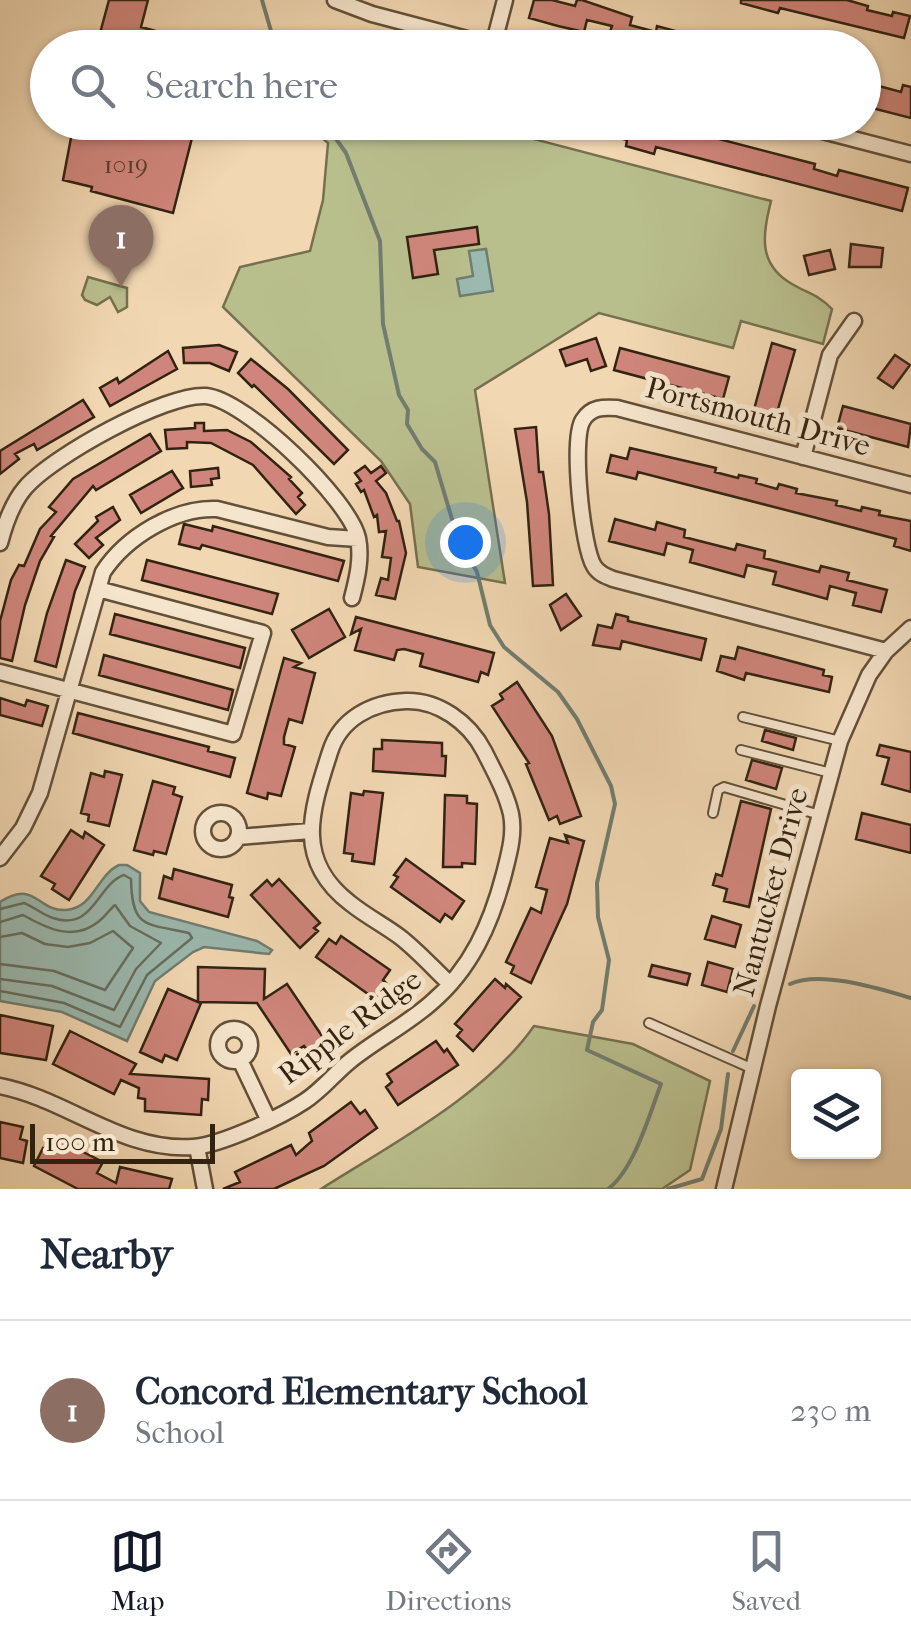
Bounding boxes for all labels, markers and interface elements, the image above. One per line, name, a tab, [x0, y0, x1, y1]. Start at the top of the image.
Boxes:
search box	[30, 30, 881, 140]
icon: search	[65, 58, 120, 113]
text: Search here	[145, 63, 338, 108]
house number: 1019	[104, 150, 148, 179]
pin: 1	[88, 204, 154, 287]
street label: Portsmouth Drive	[642, 370, 874, 464]
your location	[440, 517, 491, 568]
street label: Nantucket Drive	[726, 784, 816, 1000]
street label: Ripple Ridge	[272, 962, 428, 1092]
map controls	[791, 1069, 881, 1159]
button: layers	[791, 1069, 881, 1159]
scale bar	[30, 1119, 215, 1164]
text: 100 m	[45, 1125, 115, 1158]
text: Nearby	[40, 1230, 172, 1279]
text: Concord Elementary School	[135, 1369, 588, 1414]
text: 1	[67, 1392, 78, 1429]
text: 230 m	[790, 1392, 871, 1429]
text: School	[135, 1414, 224, 1451]
tab: Map	[110, 1524, 165, 1617]
tab: Directions	[385, 1524, 511, 1617]
tab: Saved	[731, 1524, 801, 1617]

